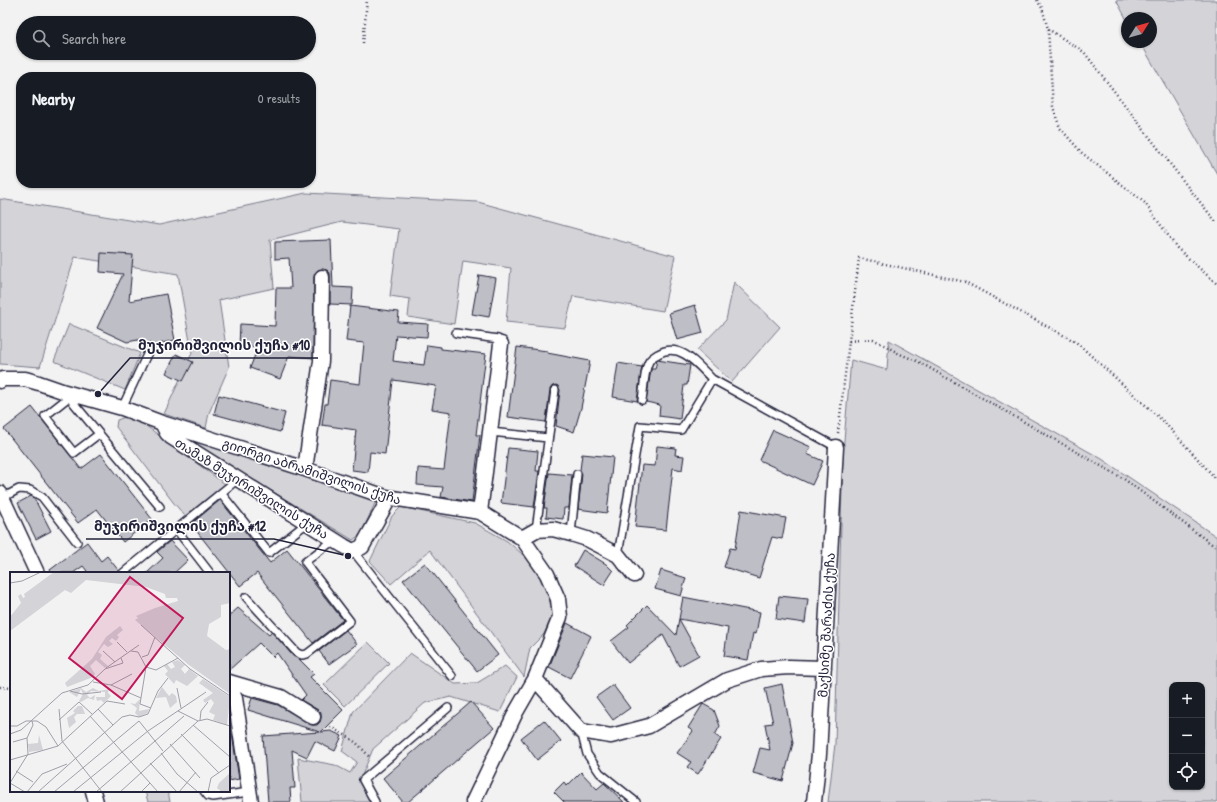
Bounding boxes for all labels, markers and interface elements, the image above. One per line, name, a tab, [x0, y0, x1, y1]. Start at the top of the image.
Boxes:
north arrow	[1121, 12, 1157, 48]
search box	[16, 16, 316, 60]
icon: search	[30, 27, 52, 49]
text: Search here	[62, 28, 126, 49]
text: Nearby	[32, 87, 75, 110]
text: 0 results	[258, 89, 300, 107]
callout: მუჯირიშვილის ქუჩა #10	[130, 332, 318, 358]
text: მუჯირიშვილის ქუჩა #10	[138, 335, 311, 354]
street label: თამაზ მუჯირიშვილის ქუჩა	[172, 433, 332, 543]
street label: გიორგი აბრამიშვილის ქუჩა	[220, 434, 404, 508]
callout: მუჯირიშვილის ქუჩა #12	[86, 513, 274, 539]
text: მუჯირიშვილის ქუჩა #12	[94, 516, 267, 535]
street label: მაქსიმე შარაძის ქუჩა	[813, 552, 839, 698]
inset map	[10, 572, 230, 792]
map controls	[1169, 682, 1205, 790]
button: +	[1169, 682, 1205, 718]
button: −	[1169, 718, 1205, 754]
button: locate	[1169, 754, 1205, 790]

